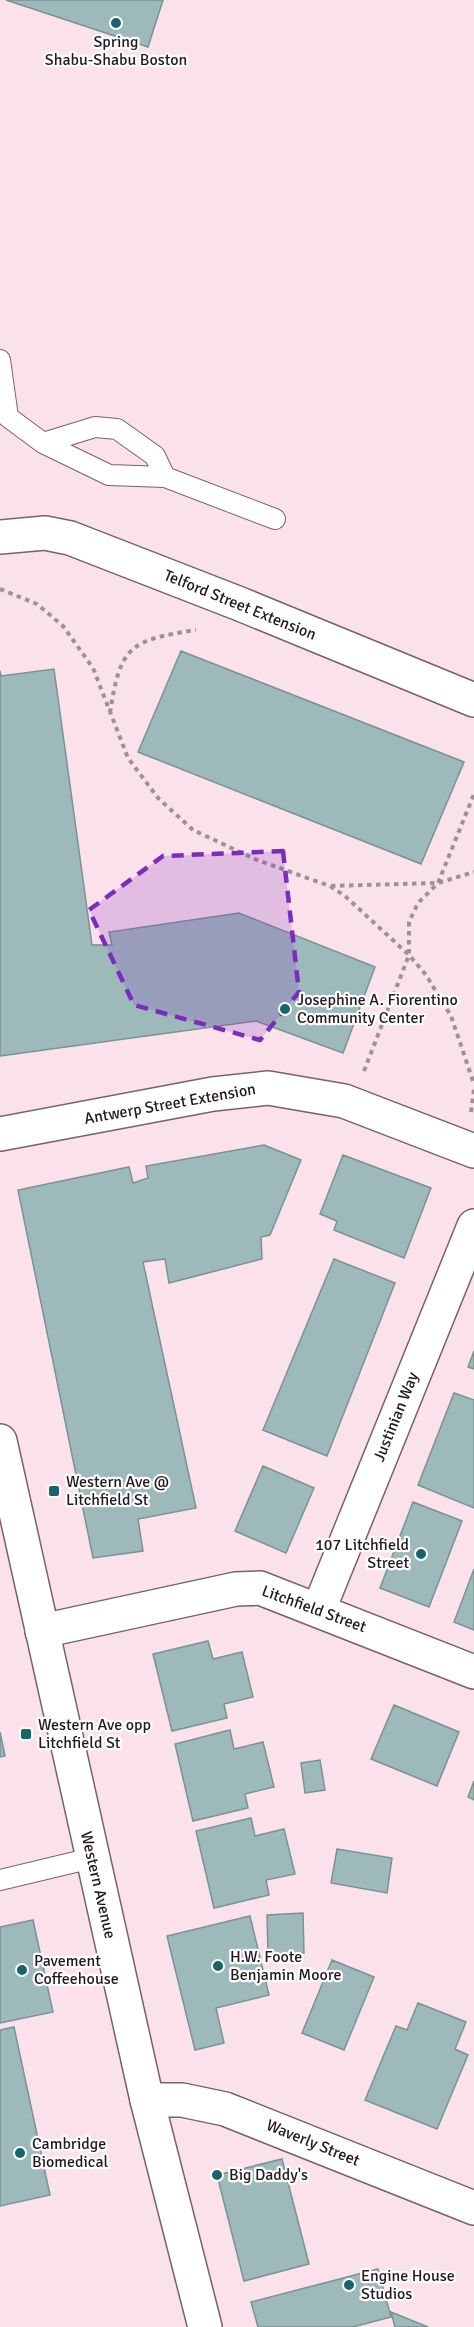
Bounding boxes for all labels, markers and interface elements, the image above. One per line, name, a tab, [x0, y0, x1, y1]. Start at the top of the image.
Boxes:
marker: Spring Shabu-Shabu Boston	[109, 16, 123, 30]
place label: Spring Shabu-Shabu Boston	[45, 32, 187, 70]
street label: Telford Street Extension	[161, 565, 319, 645]
place label: Josephine A. Fiorentino Community Center	[297, 990, 458, 1028]
marker: Josephine A. Fiorentino Community Center	[278, 1002, 292, 1016]
street label: Antwerp Street Extension	[83, 1079, 257, 1129]
street label: Justinian Way	[369, 1369, 423, 1465]
place label: Western Ave @ Litchfield St	[66, 1472, 169, 1510]
marker: Western Ave @ Litchfield St	[47, 1484, 61, 1498]
place label: 107 Litchfield Street	[315, 1535, 409, 1573]
marker: 107 Litchfield Street	[414, 1547, 428, 1561]
street label: Litchfield Street	[259, 1581, 369, 1637]
place label: Western Ave opp Litchfield St	[38, 1715, 151, 1753]
marker: Western Ave opp Litchfield St	[19, 1727, 33, 1741]
street label: Western Avenue	[76, 1829, 120, 1941]
place label: H.W. Foote Benjamin Moore	[230, 1947, 341, 1985]
place label: Pavement Coffeehouse	[34, 1951, 119, 1989]
marker: H.W. Foote Benjamin Moore	[211, 1959, 225, 1973]
marker: Pavement Coffeehouse	[15, 1963, 29, 1977]
street label: Waverly Street	[263, 2115, 363, 2171]
place label: Cambridge Biomedical	[32, 2134, 109, 2172]
marker: Cambridge Biomedical	[13, 2146, 27, 2160]
place label: Big Daddy's	[229, 2165, 308, 2185]
marker: Big Daddy's	[210, 2168, 224, 2182]
place label: Engine House Studios	[361, 2266, 455, 2304]
marker: Engine House Studios	[342, 2278, 356, 2292]

